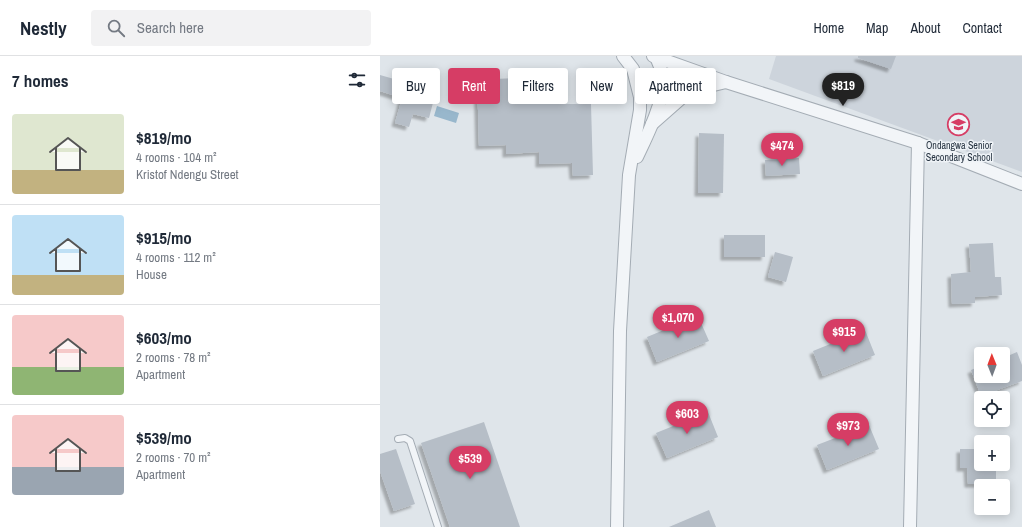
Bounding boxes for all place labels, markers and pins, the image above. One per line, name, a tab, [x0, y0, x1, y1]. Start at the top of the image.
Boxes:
pin: $819	[819, 73, 867, 107]
school or university icon: Ondangwa Senior Secondary School	[946, 112, 972, 138]
pin: $474	[758, 133, 806, 167]
place label: Ondangwa Senior Secondary School	[926, 139, 992, 164]
pin: $1,070	[645, 305, 711, 339]
pin: $915	[820, 319, 868, 353]
pin: $603	[663, 401, 711, 435]
pin: $973	[824, 413, 872, 447]
pin: $539	[446, 446, 494, 480]

